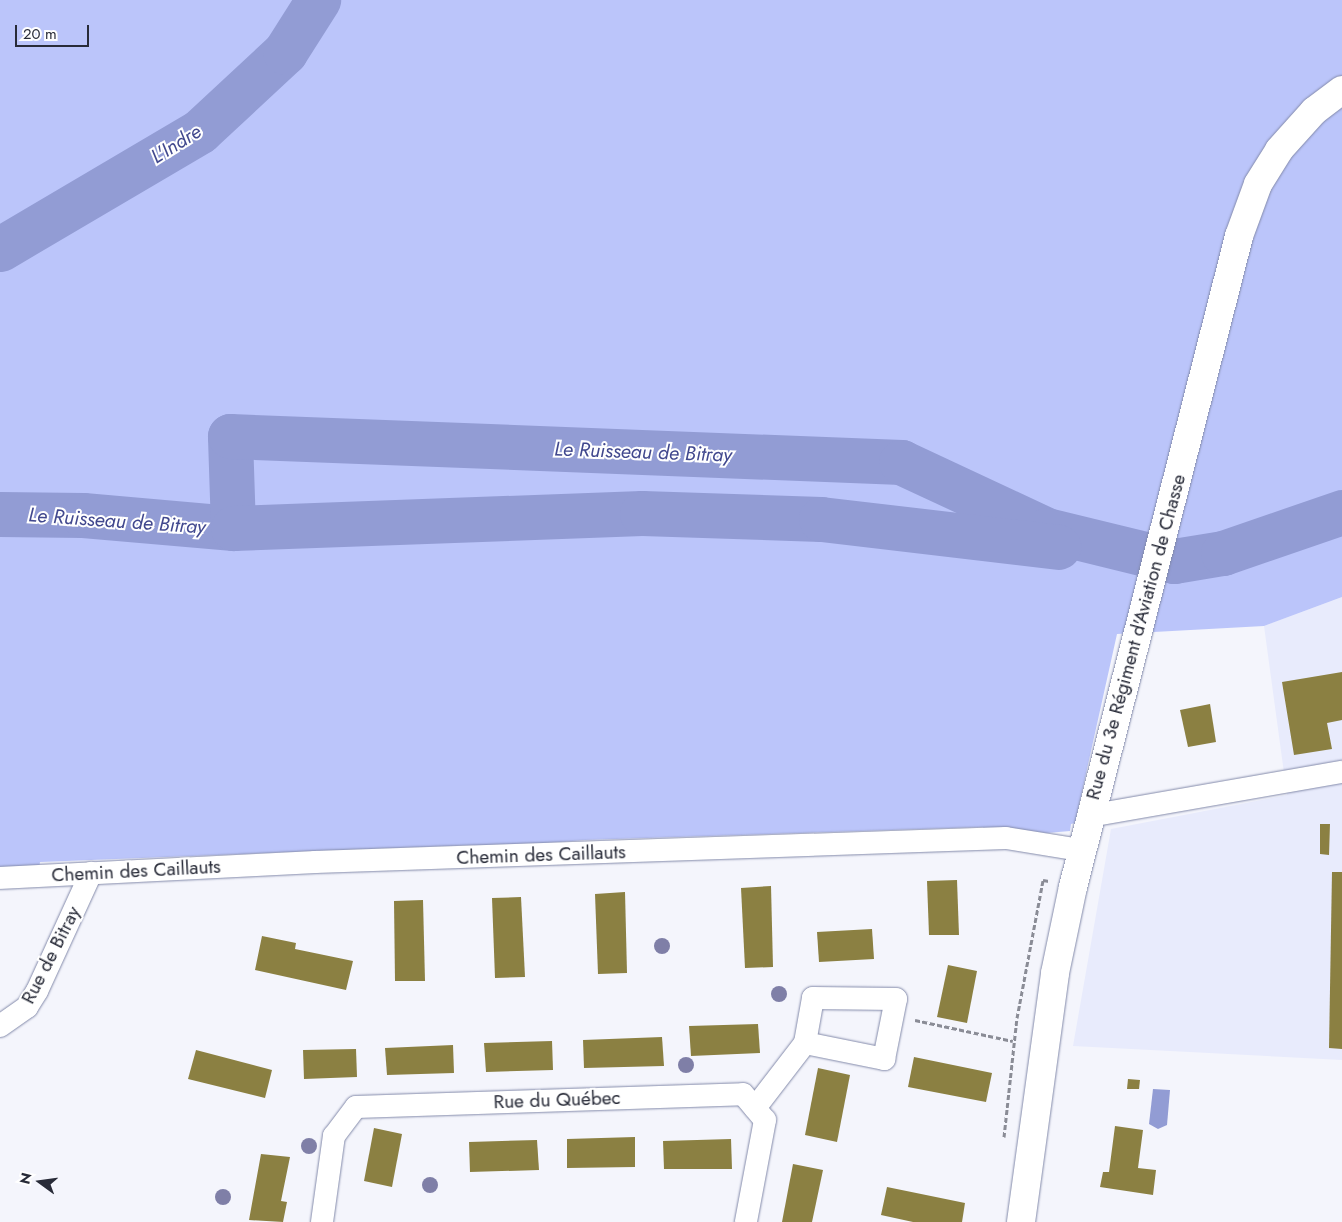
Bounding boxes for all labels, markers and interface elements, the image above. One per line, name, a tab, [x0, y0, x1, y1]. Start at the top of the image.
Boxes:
scale bar	[18, 15, 91, 47]
text: 20 m	[23, 23, 57, 45]
water label: L'Indre	[146, 119, 206, 169]
water label: Le Ruisseau de Bitray	[554, 437, 732, 467]
street label: Rue du 3e Régiment d'Aviation de Chasse	[1082, 472, 1190, 802]
water label: Le Ruisseau de Bitray	[28, 503, 206, 539]
street label: Chemin des Caillauts	[456, 841, 626, 869]
street label: Chemin des Caillauts	[51, 855, 221, 887]
street label: Rue de Bitray	[17, 902, 85, 1008]
street label: Rue du Québec	[493, 1086, 621, 1114]
north arrow	[15, 1157, 65, 1207]
text: N	[14, 1171, 36, 1186]

